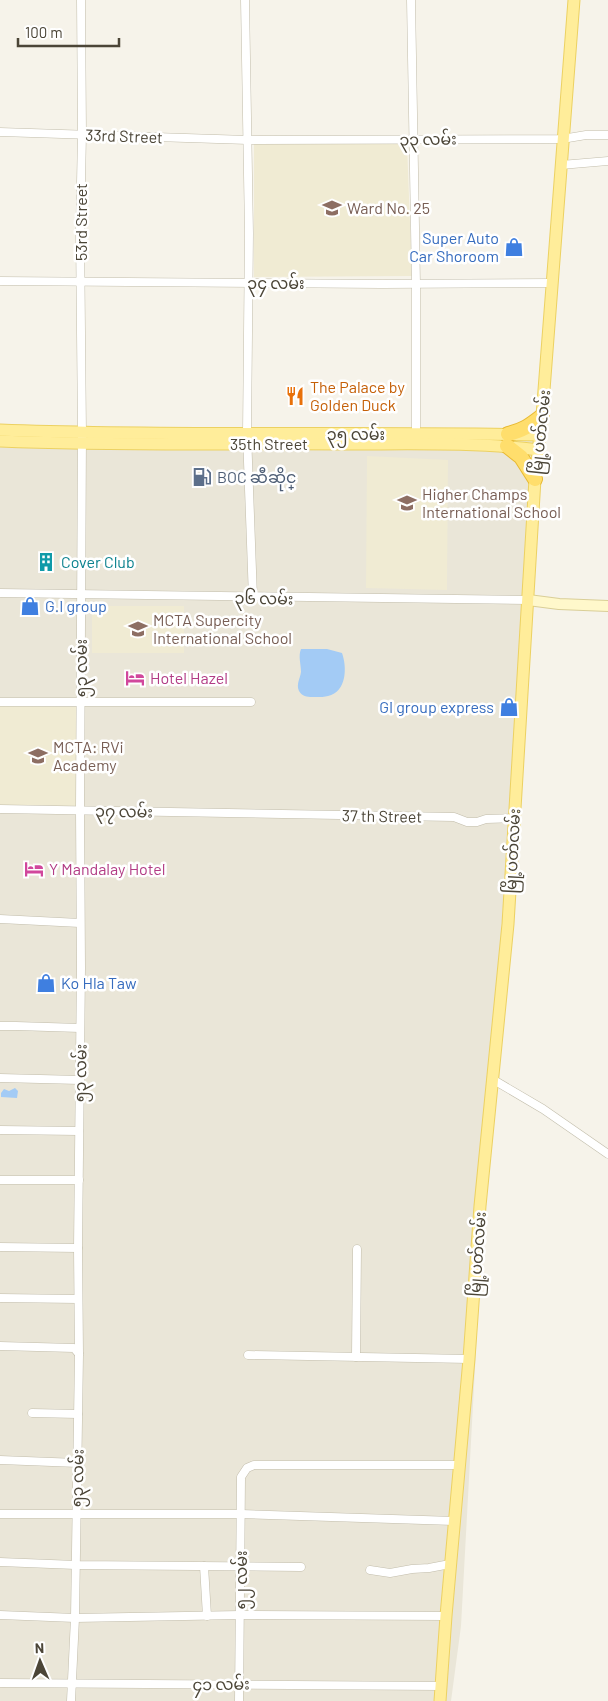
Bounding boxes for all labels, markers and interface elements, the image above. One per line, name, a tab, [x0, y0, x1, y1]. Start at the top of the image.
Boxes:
scale bar	[18, 15, 119, 47]
text: 100 m	[25, 23, 63, 41]
street label: 33rd Street	[85, 125, 163, 146]
street label: ၃၃ လမ်း	[399, 128, 457, 153]
street label: 53rd Street	[71, 183, 90, 261]
school or university icon: Ward No. 25	[321, 197, 343, 219]
place label: Ward No. 25	[347, 198, 430, 217]
place label: Super Auto Car Shoroom	[409, 228, 499, 265]
shop icon: Super Auto Car Shoroom	[503, 236, 525, 258]
street label: ၃၄ လမ်း	[247, 272, 305, 297]
place label: The Palace by Golden Duck	[310, 377, 405, 414]
restaurant icon: The Palace by Golden Duck	[284, 385, 306, 407]
street label: မြို့ပတ်လမ်း	[525, 389, 558, 476]
street label: ၃၅ လမ်း	[327, 423, 385, 448]
street label: 35th Street	[230, 434, 308, 453]
fuel station icon: BOC ဆီဆိုင္	[191, 466, 213, 488]
place label: BOC ဆီဆိုင္	[217, 467, 296, 492]
place label: Higher Champs International School	[422, 484, 561, 521]
school or university icon: Higher Champs International School	[396, 492, 418, 514]
building icon: Cover Club	[35, 551, 57, 573]
place label: Cover Club	[61, 552, 135, 571]
street label: ၃၆ လမ်း	[234, 586, 294, 613]
shop icon: G.I group	[19, 595, 41, 617]
place label: G.I group	[45, 596, 107, 615]
place label: MCTA Supercity International School	[153, 610, 292, 647]
school or university icon: MCTA Supercity International School	[127, 618, 149, 640]
street label: ၅၃ လမ်း	[70, 639, 95, 697]
hotel icon: Hotel Hazel	[124, 667, 146, 689]
place label: Hotel Hazel	[150, 668, 228, 687]
shop icon: GI group express	[498, 696, 520, 718]
place label: GI group express	[379, 697, 494, 716]
place label: MCTA: RVi Academy	[53, 737, 124, 774]
school or university icon: MCTA: RVi Academy	[27, 745, 49, 767]
street label: ၃၇ လမ်း	[95, 799, 153, 826]
street label: 37 th Street	[342, 805, 422, 826]
street label: မြို့ပတ်လမ်း	[499, 808, 528, 894]
hotel icon: Y Mandalay Hotel	[23, 858, 45, 880]
place label: Y Mandalay Hotel	[49, 859, 166, 878]
shop icon: Ko Hla Taw	[35, 972, 57, 994]
place label: Ko Hla Taw	[61, 973, 137, 992]
street label: ၅၃ လမ်း	[68, 1044, 95, 1102]
street label: မြို့ပတ်လမ်း	[463, 1211, 494, 1297]
street label: ၅၃ လမ်း	[65, 1449, 92, 1507]
street label: ၅၂ လမ်း	[230, 1550, 255, 1610]
north arrow	[15, 1636, 65, 1686]
text: N	[35, 1639, 44, 1656]
street label: ၄၁ လမ်း	[192, 1673, 250, 1698]

